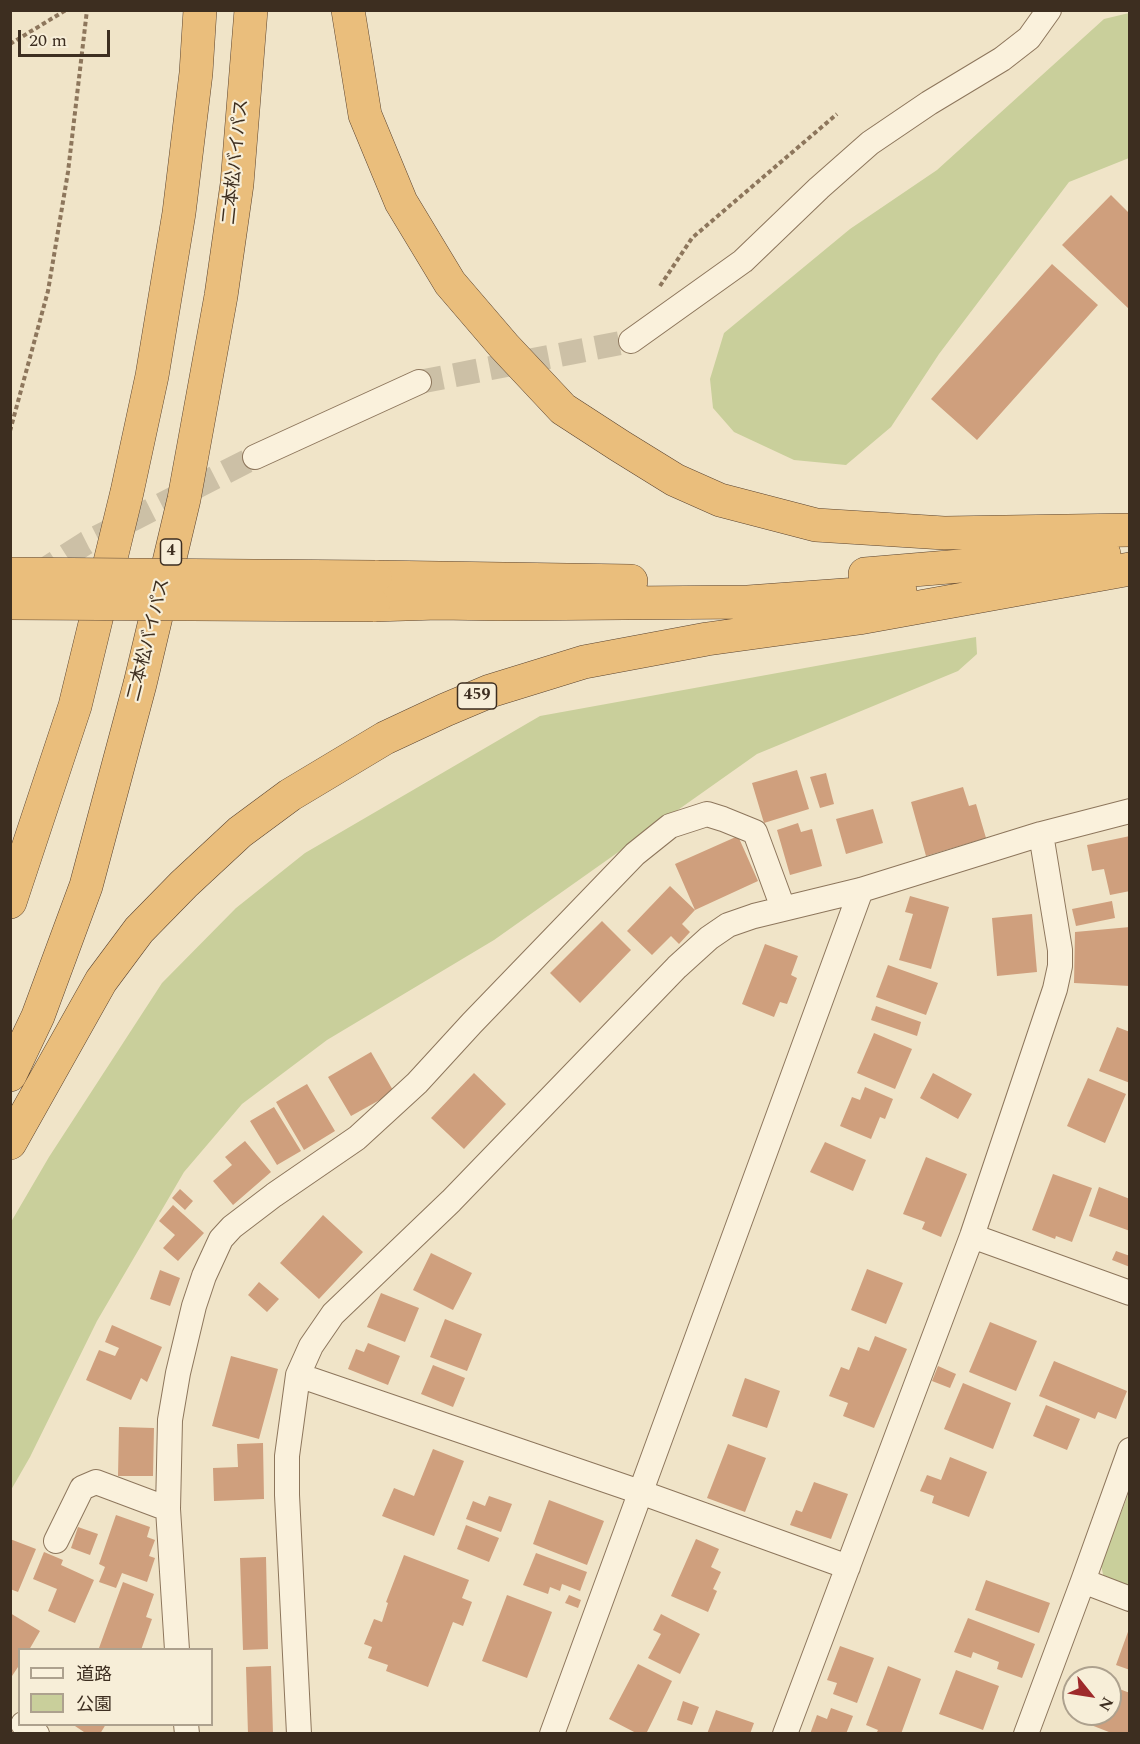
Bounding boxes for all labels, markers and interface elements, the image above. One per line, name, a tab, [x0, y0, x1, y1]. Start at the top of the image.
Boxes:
scale bar	[21, 18, 112, 56]
text: 20 m	[29, 27, 67, 54]
street label: 二本松バイパス	[220, 98, 254, 226]
road number: 4	[160, 539, 182, 565]
street label: 二本松バイパス	[124, 576, 176, 704]
road number: 459	[458, 683, 496, 709]
legend	[18, 1648, 213, 1726]
text: 道路	[76, 1661, 112, 1688]
north arrow	[1062, 1666, 1122, 1726]
text: 公園	[76, 1691, 112, 1718]
text: N	[1092, 1692, 1120, 1716]

